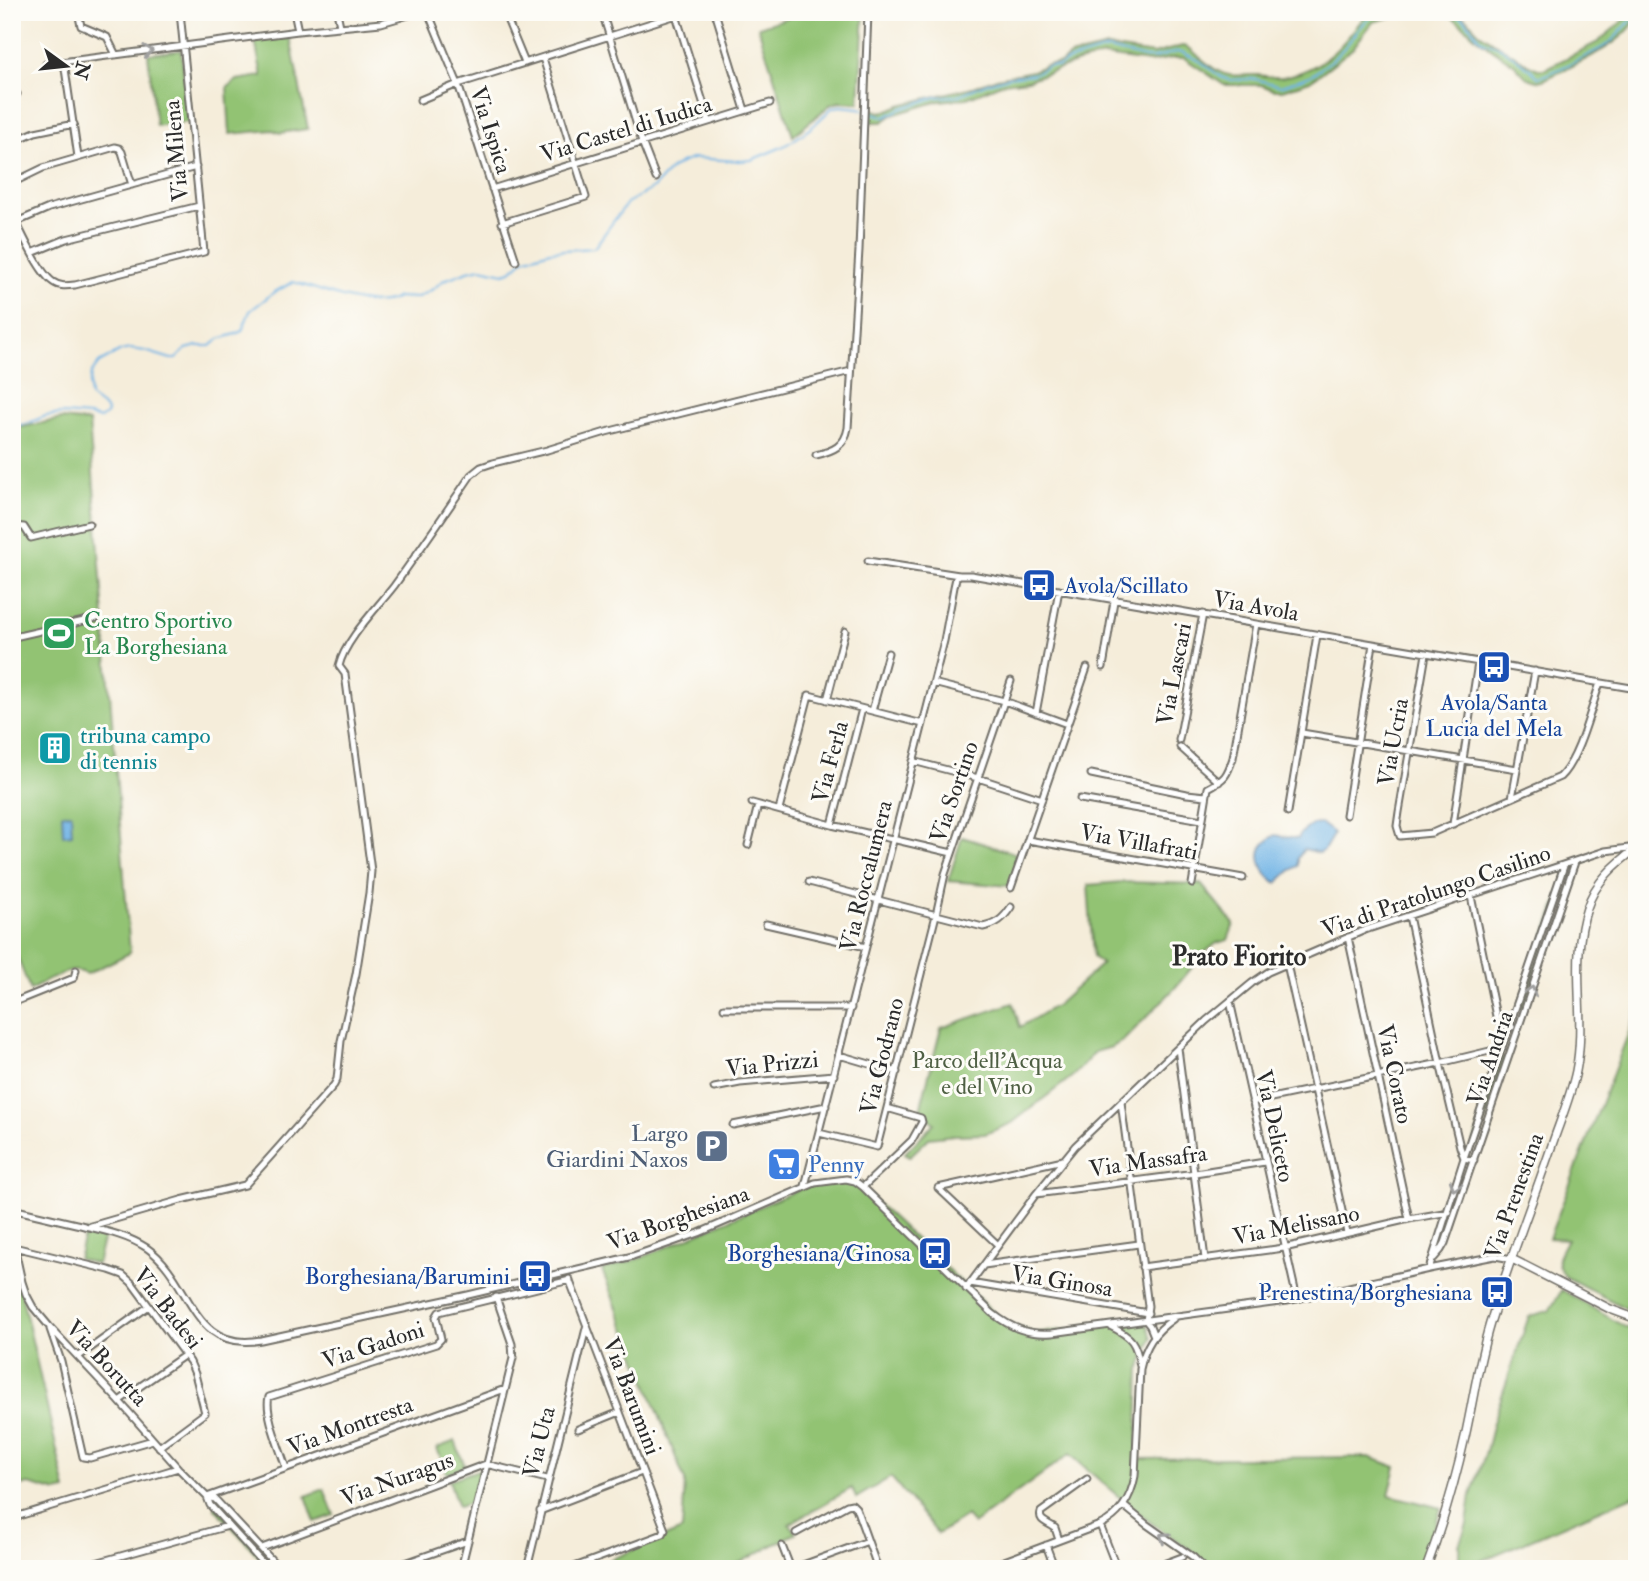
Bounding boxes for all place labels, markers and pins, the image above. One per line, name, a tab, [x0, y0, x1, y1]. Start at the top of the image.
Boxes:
bus stop icon: Avola/Scillato	[1020, 566, 1058, 604]
place label: Avola/Scillato	[1063, 571, 1188, 600]
place label: Centro Sportivo La Borghesiana	[84, 606, 232, 661]
sports icon: Centro Sportivo La Borghesiana	[40, 614, 78, 652]
bus stop icon: Avola/Santa Lucia del Mela	[1475, 648, 1513, 686]
place label: Avola/Santa Lucia del Mela	[1426, 688, 1563, 743]
place label: tribuna campo di tennis	[80, 721, 211, 776]
building icon: tribuna campo di tennis	[36, 729, 74, 767]
place label: Largo Giardini Naxos	[546, 1119, 688, 1174]
parking icon: Largo Giardini Naxos	[693, 1127, 731, 1165]
supermarket icon: Penny	[765, 1145, 803, 1183]
place label: Penny	[808, 1150, 865, 1179]
bus stop icon: Borghesiana/Ginosa	[916, 1234, 954, 1272]
place label: Borghesiana/Ginosa	[727, 1239, 912, 1268]
bus stop icon: Borghesiana/Barumini	[516, 1257, 554, 1295]
place label: Borghesiana/Barumini	[305, 1262, 510, 1291]
bus stop icon: Prenestina/Borghesiana	[1478, 1273, 1516, 1311]
place label: Prenestina/Borghesiana	[1258, 1278, 1473, 1307]

